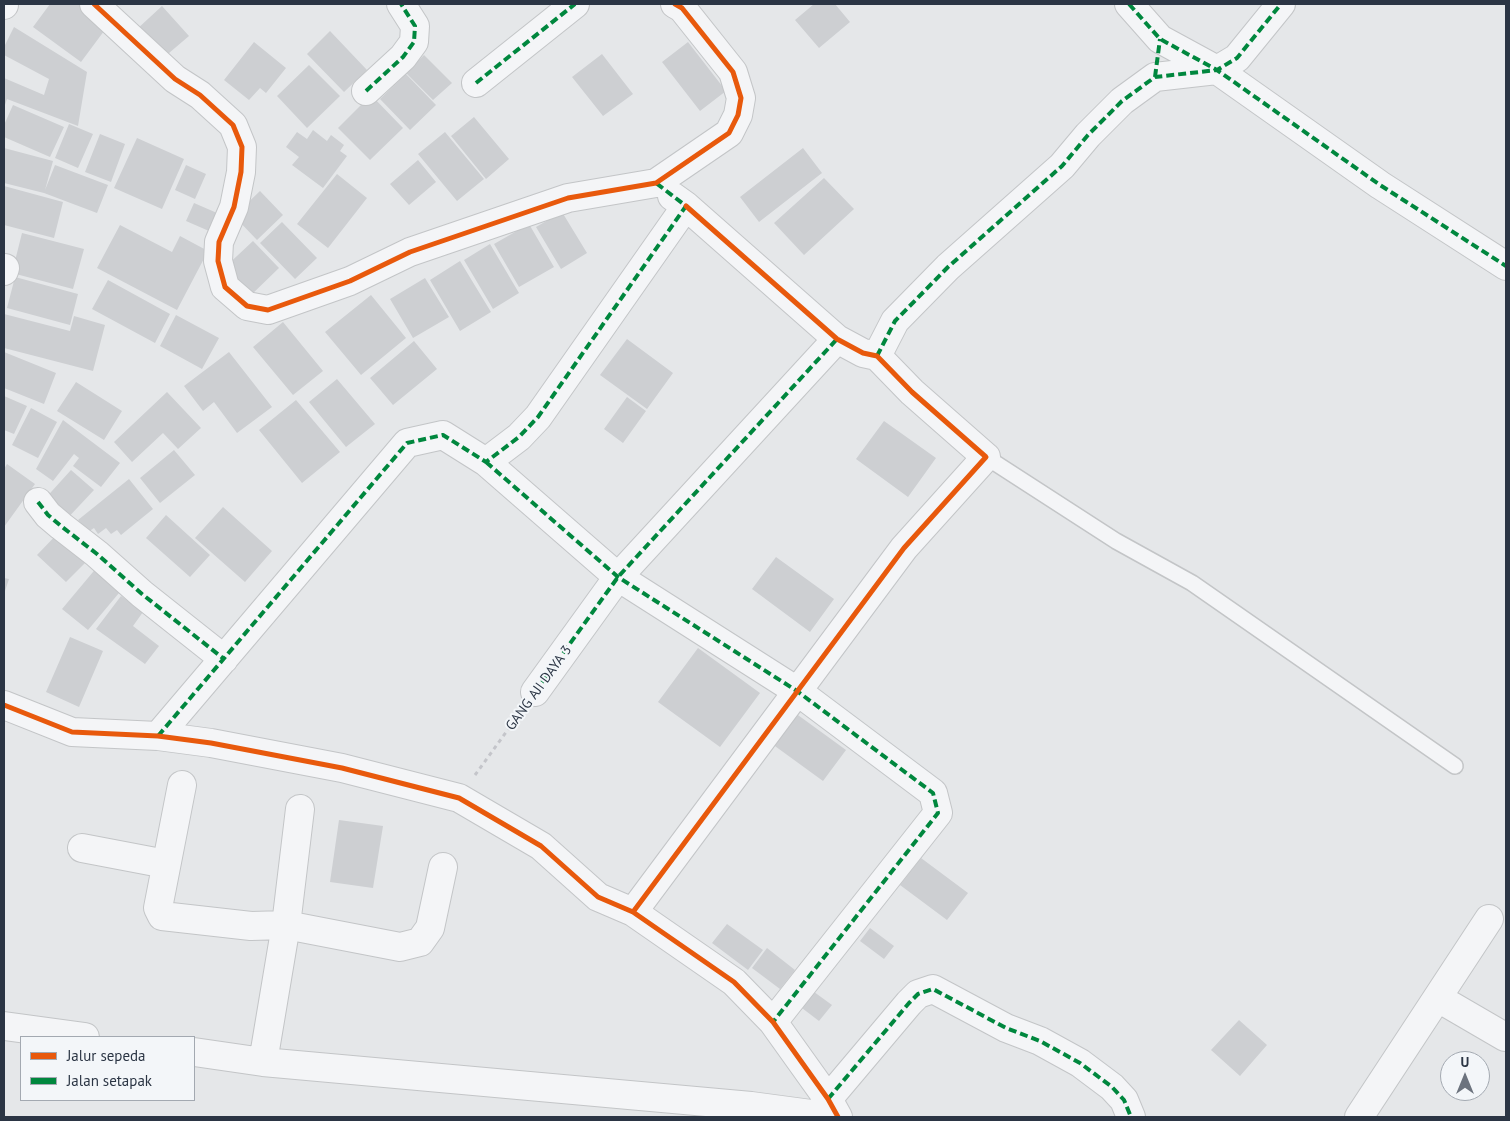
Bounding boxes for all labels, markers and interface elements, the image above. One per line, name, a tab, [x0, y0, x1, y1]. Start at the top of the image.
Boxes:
street label: GANG AJI DAYA 3	[503, 642, 575, 734]
legend	[20, 1036, 195, 1101]
text: Jalur sepeda	[67, 1046, 146, 1065]
north arrow	[1440, 1051, 1490, 1101]
text: U	[1461, 1053, 1469, 1071]
text: Jalan setapak	[67, 1071, 152, 1090]

